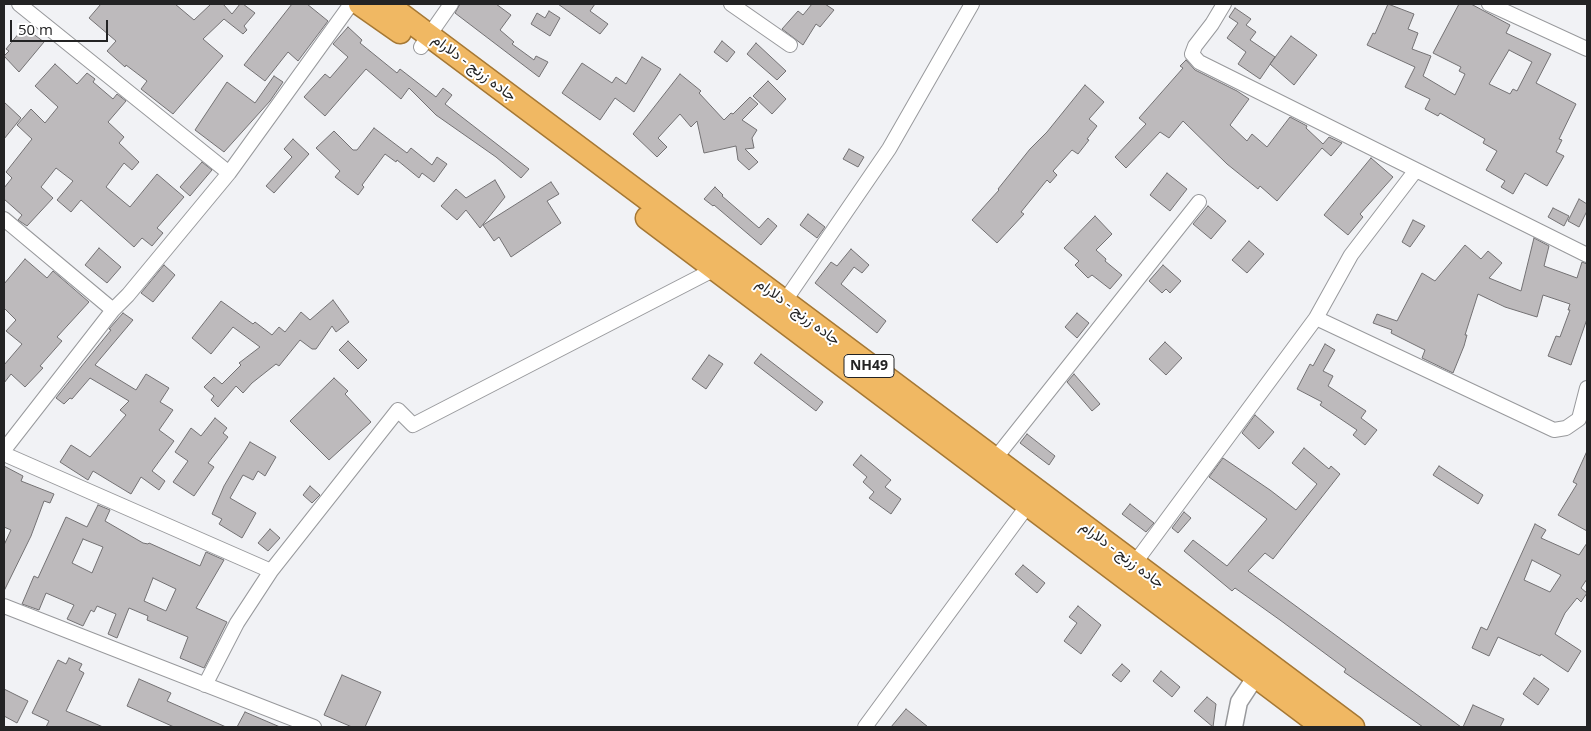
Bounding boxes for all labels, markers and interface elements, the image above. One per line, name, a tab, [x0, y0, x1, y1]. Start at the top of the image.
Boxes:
scale bar	[12, 10, 110, 42]
text: 50 m	[18, 19, 53, 39]
street label: جاده زرنج - دلارام	[428, 31, 520, 105]
street label: جاده زرنج - دلارام	[752, 275, 844, 349]
road number: NH49	[844, 354, 894, 378]
street label: جاده زرنج - دلارام	[1076, 518, 1168, 592]

